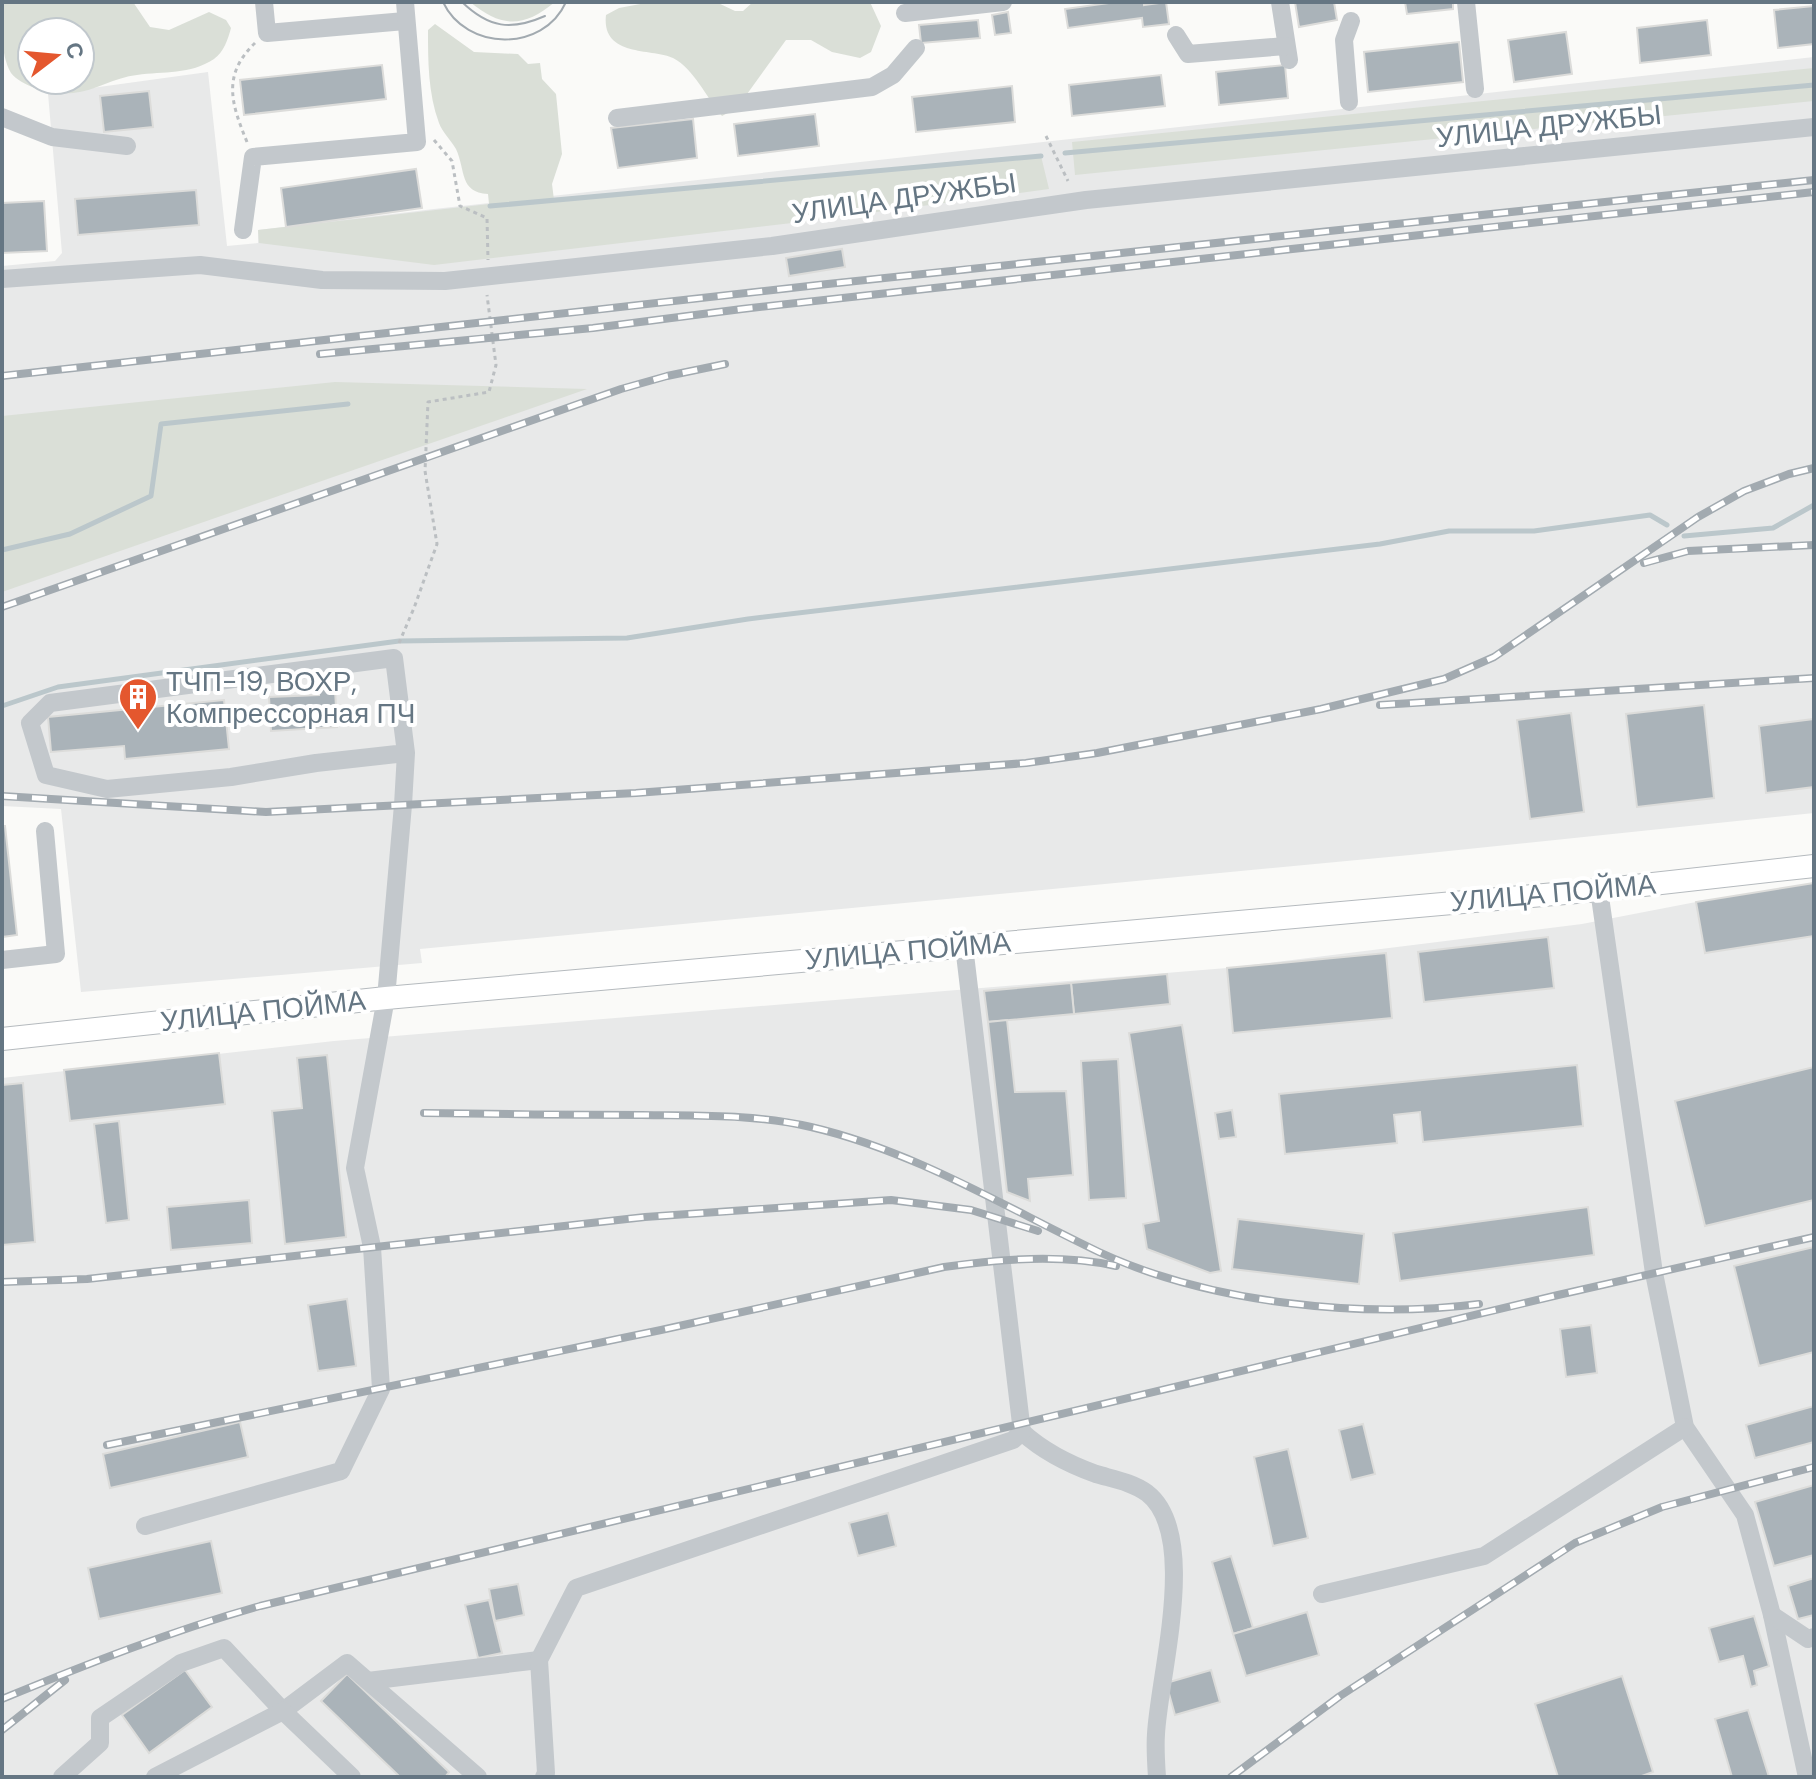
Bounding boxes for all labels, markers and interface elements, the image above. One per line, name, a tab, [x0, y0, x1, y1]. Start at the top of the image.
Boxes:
north arrow	[16, 16, 96, 96]
text: С	[59, 39, 91, 62]
street label: УЛИЦА ДРУЖБЫ	[1435, 96, 1663, 156]
street label: УЛИЦА ДРУЖБЫ	[790, 164, 1018, 232]
place label: ТЧП-19, ВОХР, Компрессорная ПЧ	[166, 663, 415, 732]
building icon: ТЧП-19, ВОХР, Компрессорная ПЧ	[117, 676, 159, 731]
street label: УЛИЦА ПОЙМА	[1449, 866, 1658, 920]
street label: УЛИЦА ПОЙМА	[804, 924, 1013, 978]
street label: УЛИЦА ПОЙМА	[159, 982, 368, 1040]

